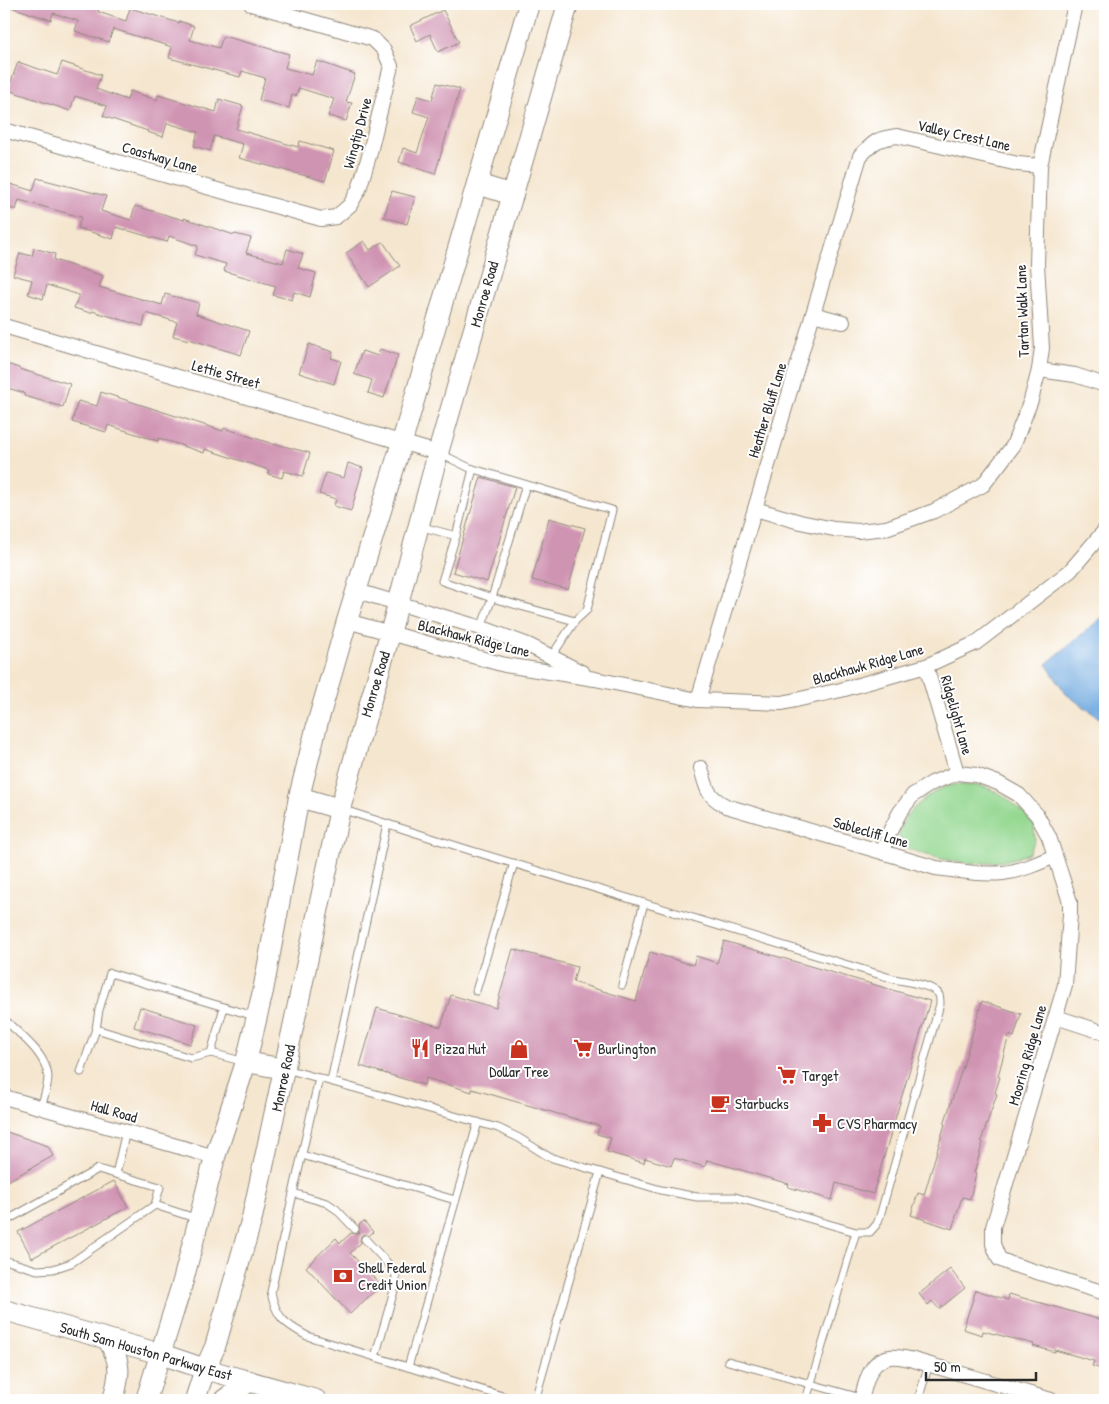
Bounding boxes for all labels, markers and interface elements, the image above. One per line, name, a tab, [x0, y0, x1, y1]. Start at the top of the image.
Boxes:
street label: Wingtip Drive	[337, 95, 377, 171]
street label: Valley Crest Lane	[915, 114, 1013, 156]
street label: Coastway Lane	[120, 136, 200, 178]
street label: Monroe Road	[465, 258, 503, 329]
street label: Tartan Walk Lane	[1010, 264, 1034, 358]
street label: Lettie Street	[190, 354, 263, 394]
street label: Heather Bluff Lane	[743, 360, 791, 460]
street label: Blackhawk Ridge Lane	[416, 614, 532, 662]
street label: Blackhawk Ridge Lane	[810, 638, 926, 690]
street label: Monroe Road	[355, 648, 395, 719]
street label: Ridgelight Lane	[936, 673, 978, 757]
street label: Sablecliff Lane	[831, 811, 911, 853]
street label: Mooring Ridge Lane	[1003, 1002, 1051, 1108]
restaurant icon: Pizza Hut	[409, 1037, 431, 1059]
supermarket icon: Burlington	[572, 1037, 594, 1059]
place label: Pizza Hut	[435, 1038, 487, 1059]
shop icon: Dollar Tree	[508, 1038, 530, 1060]
place label: Burlington	[598, 1038, 656, 1059]
street label: Monroe Road	[266, 1043, 300, 1113]
place label: Dollar Tree	[489, 1061, 549, 1082]
supermarket icon: Target	[776, 1064, 798, 1086]
place label: Target	[802, 1065, 839, 1086]
cafe icon: Starbucks	[709, 1092, 731, 1114]
place label: Starbucks	[735, 1093, 789, 1114]
street label: Hall Road	[88, 1094, 140, 1128]
pharmacy icon: CVS Pharmacy	[811, 1112, 833, 1134]
place label: CVS Pharmacy	[837, 1113, 917, 1134]
place label: Shell Federal Credit Union	[358, 1257, 427, 1295]
bank icon: Shell Federal Credit Union	[332, 1265, 354, 1287]
street label: South Sam Houston Parkway East	[58, 1316, 235, 1386]
scale bar	[926, 1349, 1036, 1381]
text: 50 m	[934, 1356, 961, 1377]

